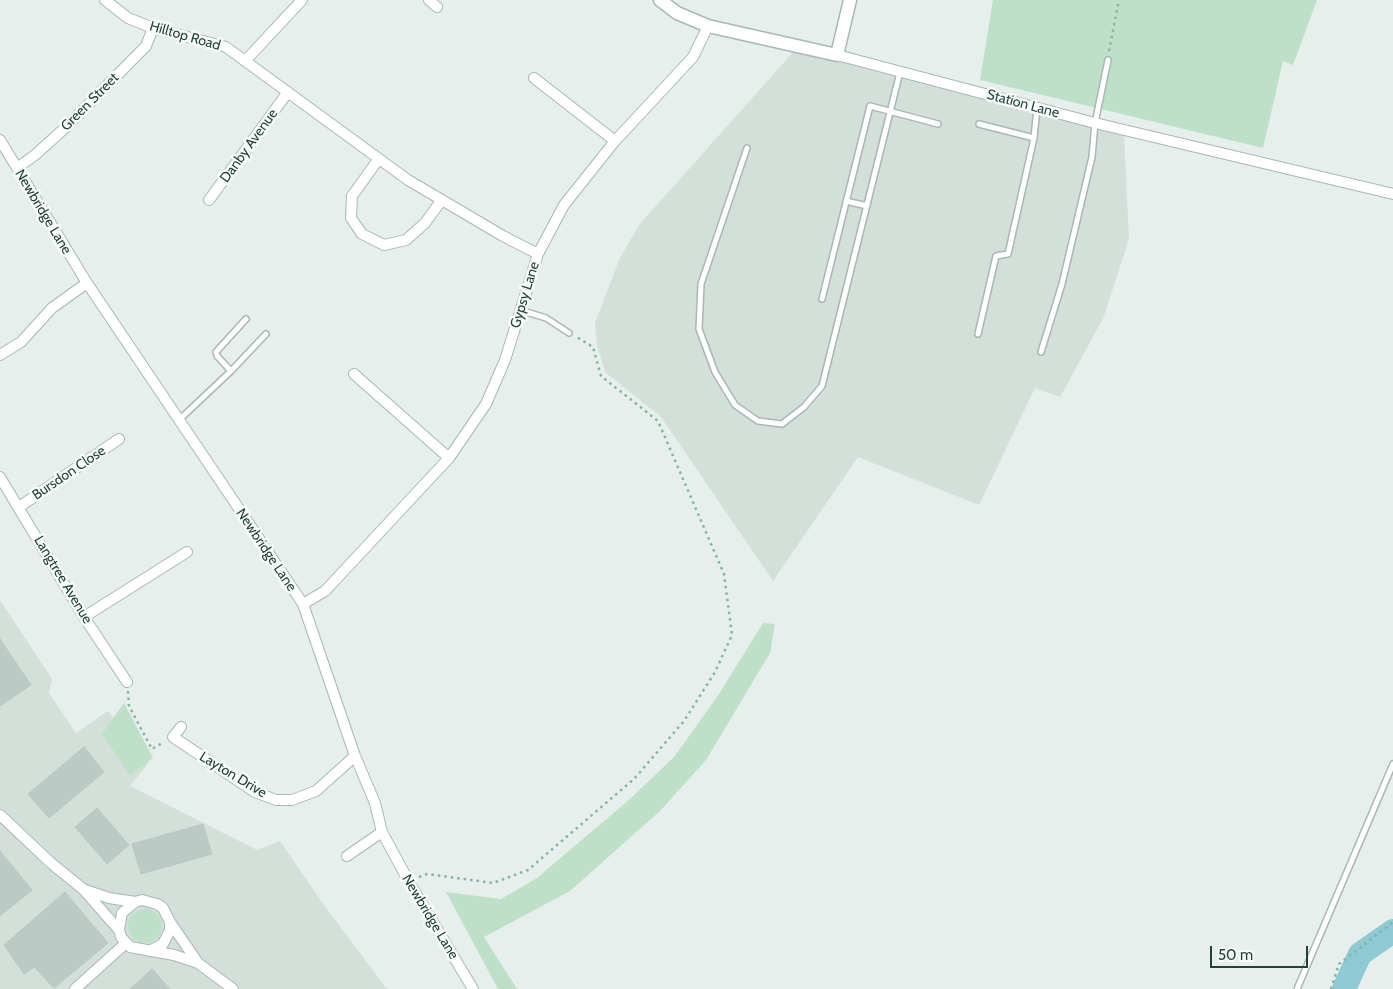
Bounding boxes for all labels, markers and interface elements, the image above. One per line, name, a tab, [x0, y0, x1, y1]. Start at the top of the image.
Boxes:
street label: Hilltop Road	[148, 18, 222, 54]
street label: Green Street	[58, 70, 122, 134]
street label: Station Lane	[985, 86, 1061, 122]
street label: Danby Avenue	[217, 106, 281, 186]
street label: Newbridge Lane	[11, 167, 75, 257]
street label: Gypsy Lane	[507, 260, 543, 330]
street label: Bursdon Close	[29, 442, 109, 504]
street label: Newbridge Lane	[232, 506, 300, 594]
street label: Langtree Avenue	[30, 533, 96, 627]
street label: Layton Drive	[196, 748, 270, 802]
street label: Newbridge Lane	[398, 872, 462, 962]
scale bar	[1213, 936, 1310, 968]
text: 50 m	[1218, 946, 1253, 964]

